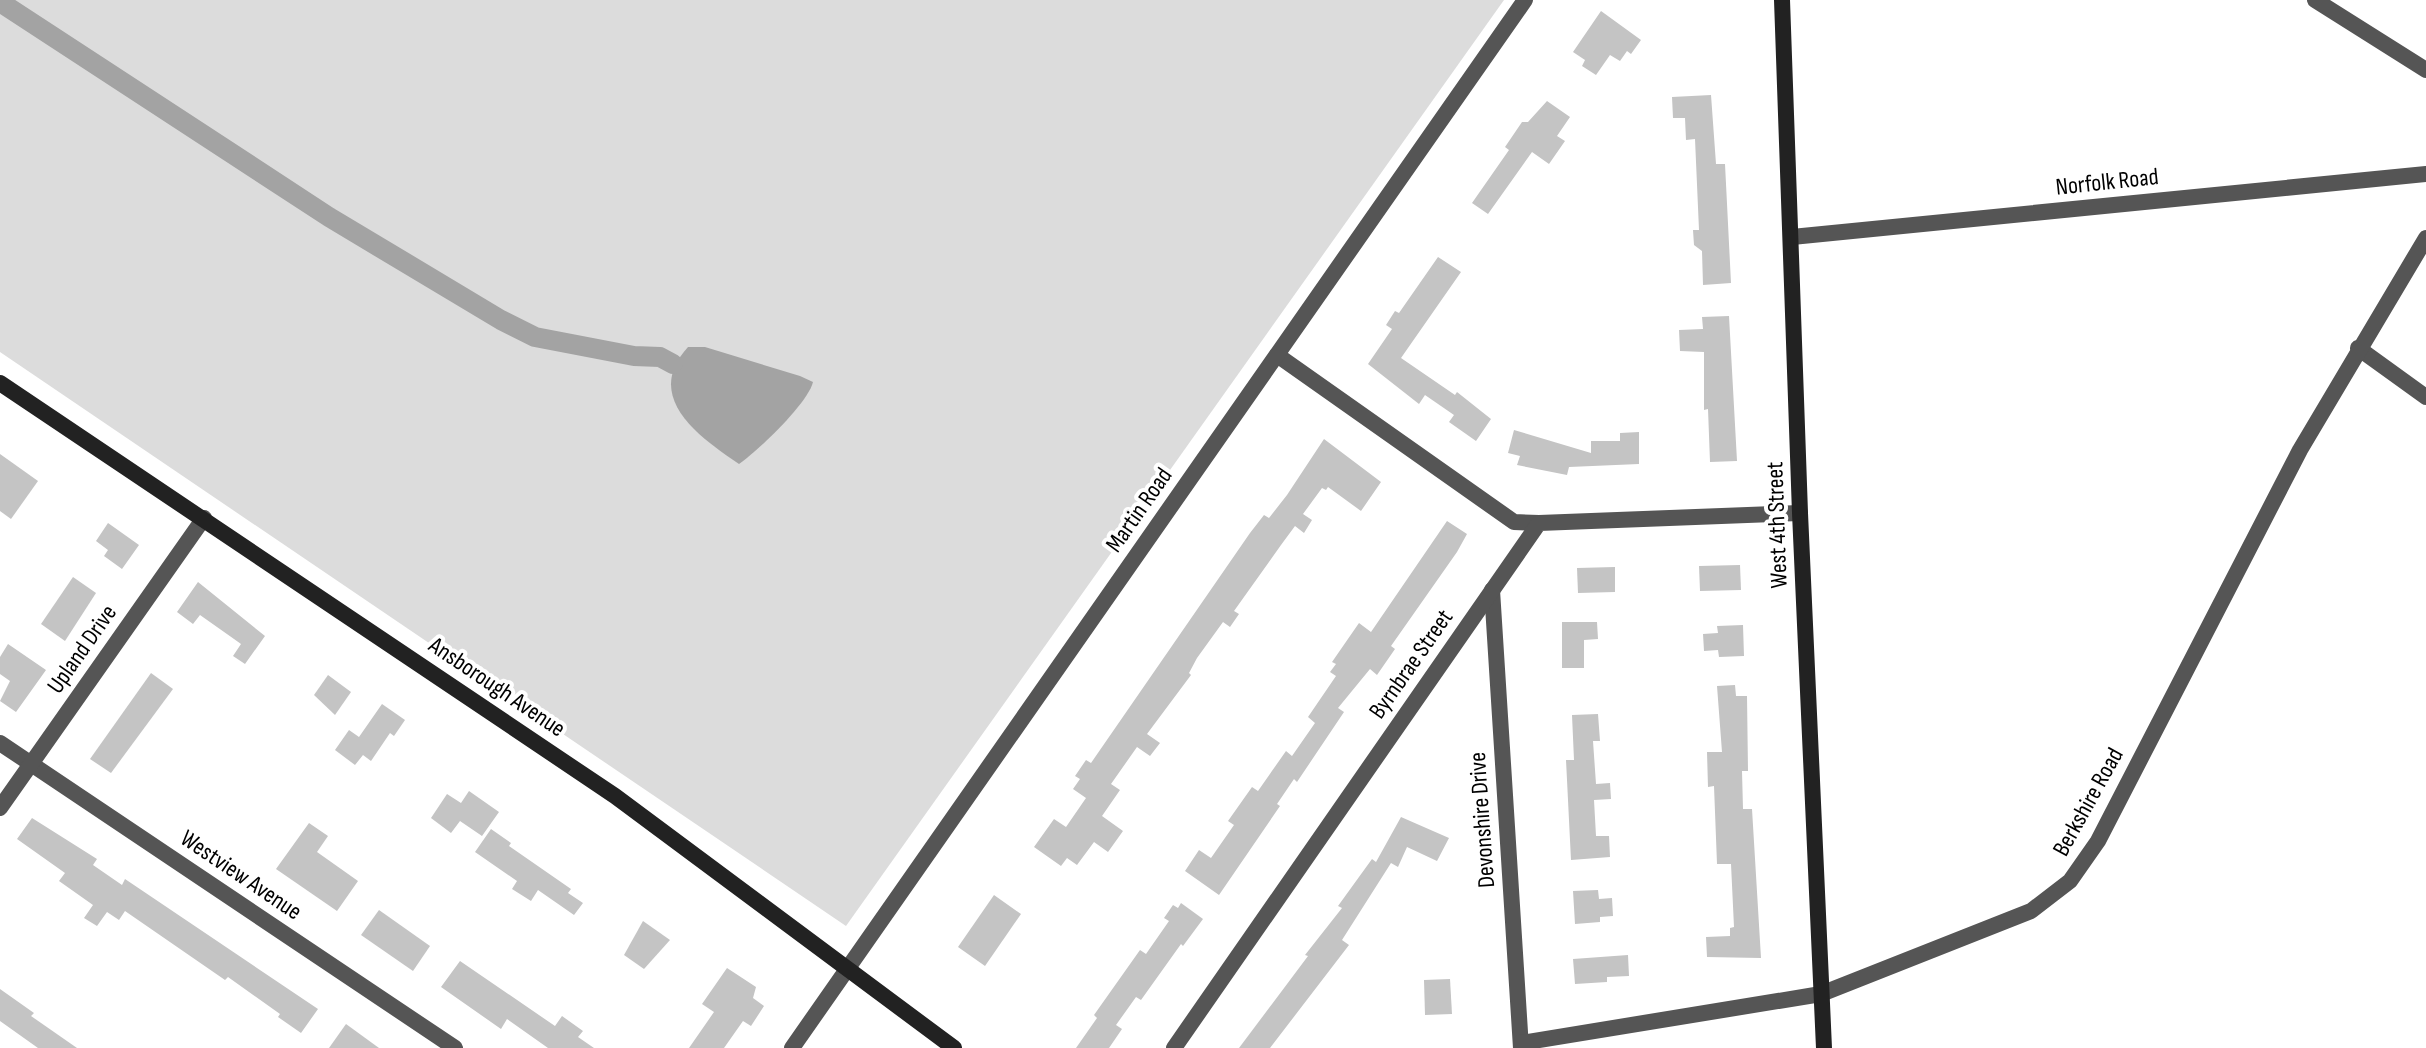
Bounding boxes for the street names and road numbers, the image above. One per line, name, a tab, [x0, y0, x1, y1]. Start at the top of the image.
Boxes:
street label: Norfolk Road	[2054, 162, 2160, 202]
street label: West 4th Street	[1760, 461, 1794, 589]
street label: Martin Road	[1099, 462, 1179, 558]
street label: Upland Drive	[41, 599, 123, 699]
street label: Byrnbrae Street	[1363, 604, 1459, 724]
street label: Ansborough Avenue	[422, 630, 571, 743]
street label: Berkshire Road	[2046, 743, 2130, 861]
street label: Devonshire Drive	[1463, 751, 1501, 889]
street label: Westview Avenue	[175, 824, 307, 926]

